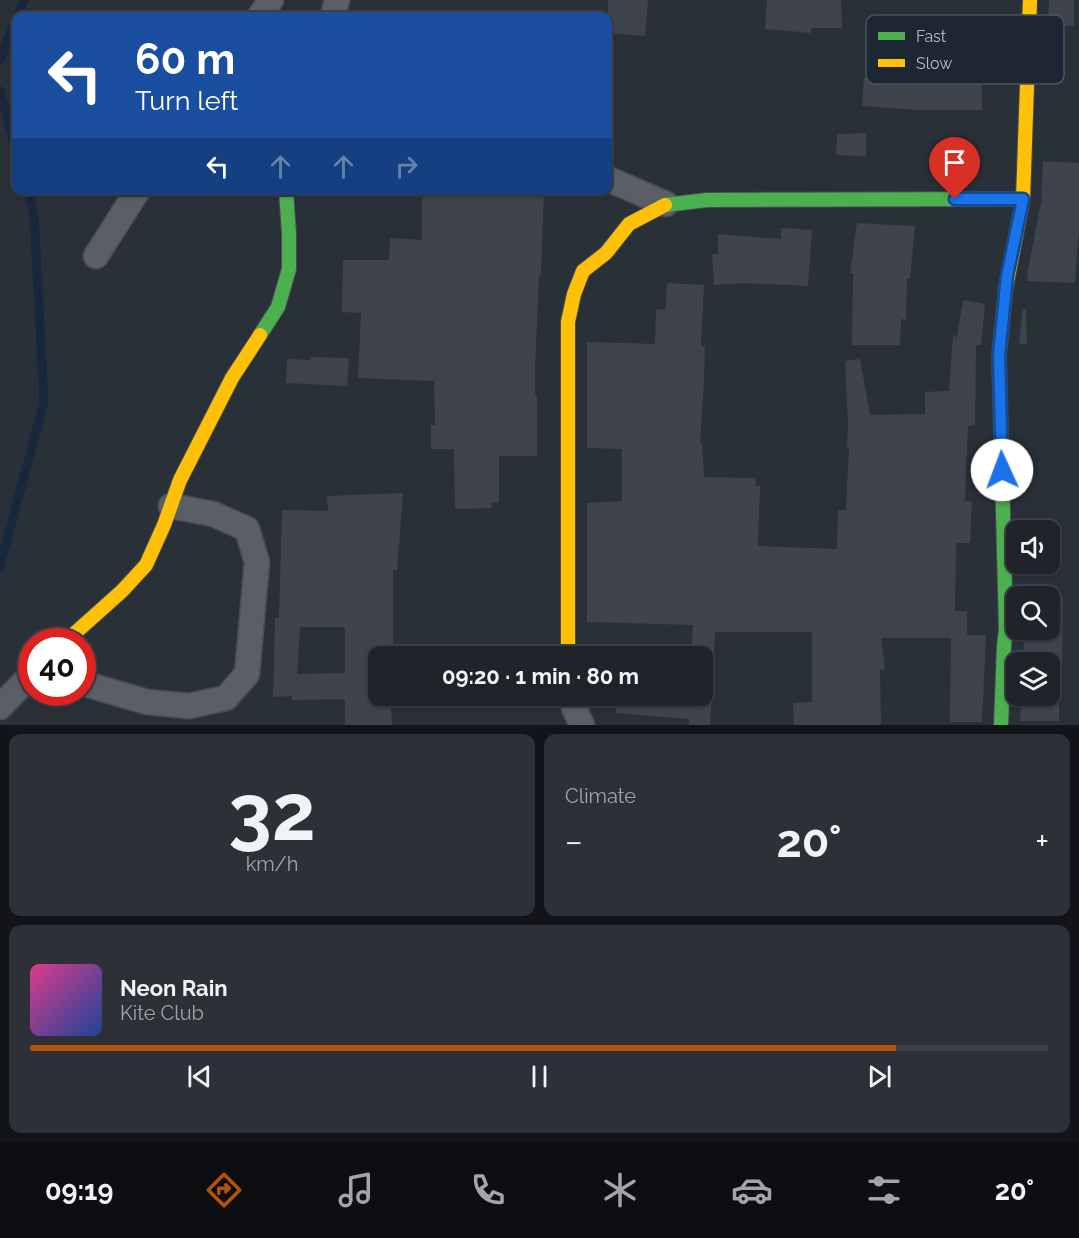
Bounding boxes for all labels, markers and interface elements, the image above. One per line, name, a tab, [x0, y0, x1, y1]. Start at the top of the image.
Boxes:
legend	[866, 15, 1064, 84]
text: Fast	[916, 27, 947, 46]
text: 60 m	[135, 35, 235, 84]
icon: left	[36, 36, 114, 114]
text: Slow	[916, 54, 952, 73]
text: Turn left	[135, 85, 238, 116]
pin	[929, 137, 980, 199]
icon: arrive	[938, 146, 971, 179]
icon: left	[201, 150, 234, 183]
icon: ahead	[264, 150, 297, 183]
icon: ahead	[327, 150, 360, 183]
icon: right	[390, 150, 423, 183]
position arrow	[970, 438, 1034, 502]
map controls	[1006, 520, 1060, 706]
button: sound	[1006, 520, 1060, 574]
button: search	[1006, 586, 1060, 640]
speed limit sign: 40	[18, 628, 96, 706]
button: layers	[1006, 652, 1060, 706]
text: 09:20 · 1 min · 80 m	[442, 663, 639, 689]
text: 32	[228, 767, 316, 858]
text: Climate	[565, 784, 636, 808]
text: 20°	[776, 815, 842, 868]
text: −	[565, 822, 583, 861]
text: +	[1035, 822, 1049, 861]
text: km/h	[246, 852, 298, 876]
text: Neon Rain	[120, 975, 228, 1001]
text: Kite Club	[120, 1001, 204, 1025]
icon: previous	[183, 1060, 216, 1093]
icon: pause	[523, 1060, 556, 1093]
icon: next	[863, 1060, 896, 1093]
icon: directions	[203, 1169, 245, 1211]
icon: music	[335, 1169, 377, 1211]
icon: phone	[467, 1169, 509, 1211]
icon: climate	[599, 1169, 641, 1211]
icon: car	[731, 1169, 773, 1211]
icon: filters	[863, 1169, 905, 1211]
text: 09:19	[45, 1175, 113, 1206]
text: 20°	[995, 1175, 1034, 1206]

